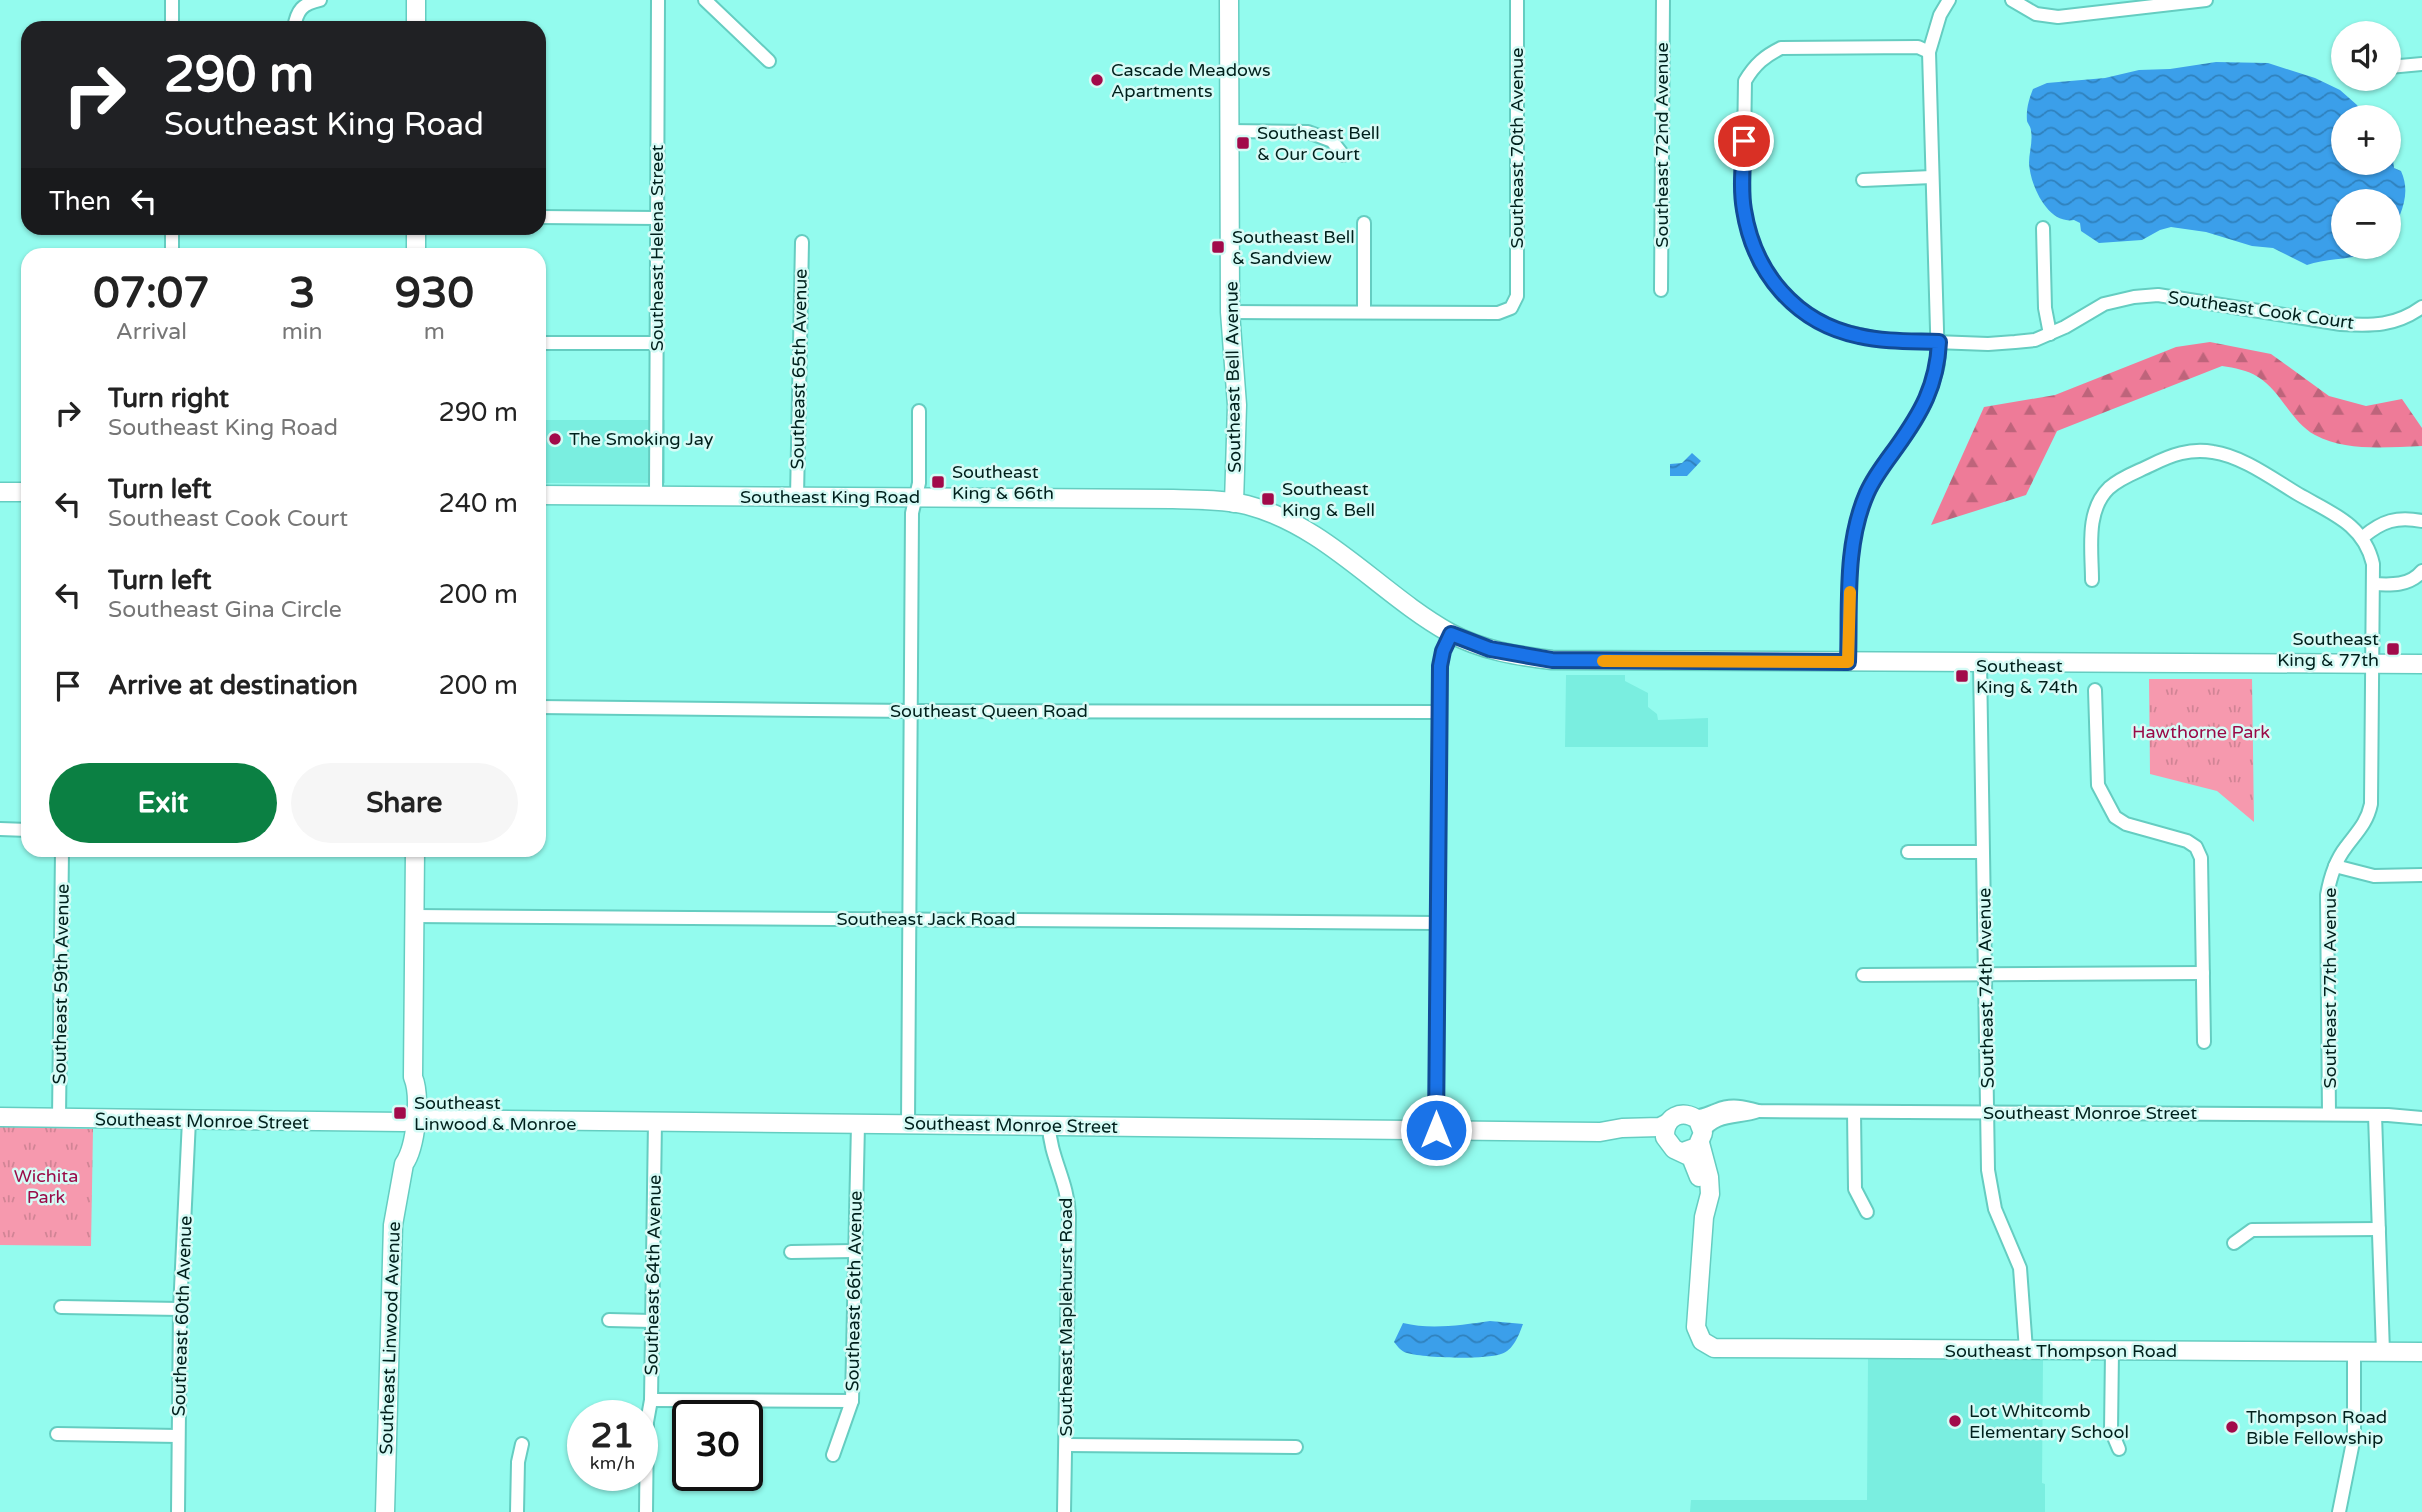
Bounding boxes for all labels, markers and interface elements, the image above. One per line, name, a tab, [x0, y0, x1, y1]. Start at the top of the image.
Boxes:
map controls	[2331, 21, 2401, 259]
button: sound	[2331, 21, 2401, 91]
street label: Southeast 72nd Avenue	[1651, 42, 1673, 248]
text: 290 m	[164, 46, 314, 105]
street label: Southeast 70th Avenue	[1506, 48, 1528, 248]
icon: right	[49, 49, 140, 140]
place label: Cascade Meadows Apartments	[1111, 59, 1271, 102]
marker: Cascade Meadows Apartments	[1089, 72, 1105, 88]
button: +	[2331, 105, 2401, 175]
text: Southeast King Road	[164, 106, 484, 144]
pin	[1714, 111, 1774, 171]
place label: Southeast Bell & Our Court	[1257, 122, 1380, 165]
icon: arrive	[1725, 122, 1763, 160]
marker: Southeast Bell & Our Court	[1235, 135, 1251, 151]
street label: Southeast Helena Street	[646, 145, 668, 351]
icon: left	[125, 182, 163, 220]
text: Then	[49, 186, 111, 217]
button: −	[2331, 189, 2401, 259]
place label: Southeast Bell & Sandview	[1232, 226, 1355, 269]
marker: Southeast Bell & Sandview	[1210, 239, 1226, 255]
text: 07:07	[93, 268, 210, 319]
text: 3	[289, 268, 315, 319]
text: 930	[395, 268, 474, 319]
street label: Southeast 65th Avenue	[786, 268, 812, 470]
street label: Southeast Bell Avenue	[1220, 281, 1246, 473]
street label: Southeast Cook Court	[2166, 286, 2356, 334]
text: Arrival	[116, 318, 187, 346]
text: min	[282, 318, 323, 346]
text: m	[424, 318, 445, 346]
text: Turn right	[108, 383, 229, 414]
icon: right	[49, 394, 87, 432]
text: 290 m	[438, 397, 518, 428]
text: Southeast King Road	[108, 414, 338, 442]
place label: The Smoking Jay	[569, 428, 714, 450]
marker: The Smoking Jay	[547, 431, 563, 447]
place label: Southeast King & 66th	[952, 461, 1054, 504]
text: Turn left	[108, 474, 211, 505]
marker: Southeast King & 66th	[930, 474, 946, 490]
place label: Southeast King & Bell	[1282, 478, 1375, 521]
icon: left	[49, 485, 87, 523]
street label: Southeast King Road	[740, 486, 920, 508]
text: 240 m	[438, 488, 518, 519]
marker: Southeast King & Bell	[1260, 491, 1276, 507]
text: Southeast Cook Court	[108, 505, 348, 533]
text: Turn left	[108, 565, 211, 596]
icon: left	[49, 576, 87, 614]
text: 200 m	[438, 579, 518, 610]
text: Southeast Gina Circle	[108, 596, 342, 624]
place label: Southeast King & 77th	[2277, 628, 2379, 671]
marker: Southeast King & 77th	[2385, 641, 2401, 657]
place label: Southeast King & 74th	[1976, 655, 2078, 698]
icon: arrive	[49, 667, 87, 705]
marker: Southeast King & 74th	[1954, 668, 1970, 684]
text: Arrive at destination	[108, 670, 358, 701]
text: 200 m	[438, 670, 518, 701]
street label: Southeast Queen Road	[890, 700, 1088, 722]
park label: Hawthorne Park	[2132, 721, 2270, 743]
button: Exit	[49, 763, 277, 843]
button: Share	[291, 763, 518, 843]
street label: Southeast 59th Avenue	[48, 883, 74, 1085]
street label: Southeast 74th Avenue	[1973, 887, 1999, 1089]
street label: Southeast 77th Avenue	[2319, 888, 2341, 1088]
street label: Southeast Jack Road	[836, 908, 1016, 930]
place label: Southeast Linwood & Monroe	[414, 1092, 576, 1135]
position arrow	[1399, 1093, 1473, 1167]
street label: Southeast Monroe Street	[1983, 1102, 2197, 1124]
marker: Southeast Linwood & Monroe	[392, 1105, 408, 1121]
street label: Southeast Monroe Street	[95, 1108, 309, 1134]
street label: Southeast Monroe Street	[904, 1112, 1118, 1138]
park label: Wichita Park	[14, 1165, 78, 1208]
street label: Southeast 64th Avenue	[640, 1174, 666, 1376]
street label: Southeast 66th Avenue	[841, 1190, 867, 1392]
street label: Southeast Maplehurst Road	[1055, 1198, 1077, 1436]
street label: Southeast 60th Avenue	[168, 1215, 196, 1417]
street label: Southeast Linwood Avenue	[375, 1221, 405, 1455]
street label: Southeast Thompson Road	[1945, 1340, 2177, 1362]
speed limit sign: 30	[672, 1400, 763, 1491]
place label: Lot Whitcomb Elementary School	[1969, 1400, 2129, 1443]
place label: Thompson Road Bible Fellowship	[2246, 1406, 2387, 1449]
marker: Lot Whitcomb Elementary School	[1947, 1413, 1963, 1429]
text: 21	[591, 1415, 634, 1457]
marker: Thompson Road Bible Fellowship	[2224, 1419, 2240, 1435]
text: km/h	[590, 1452, 635, 1474]

